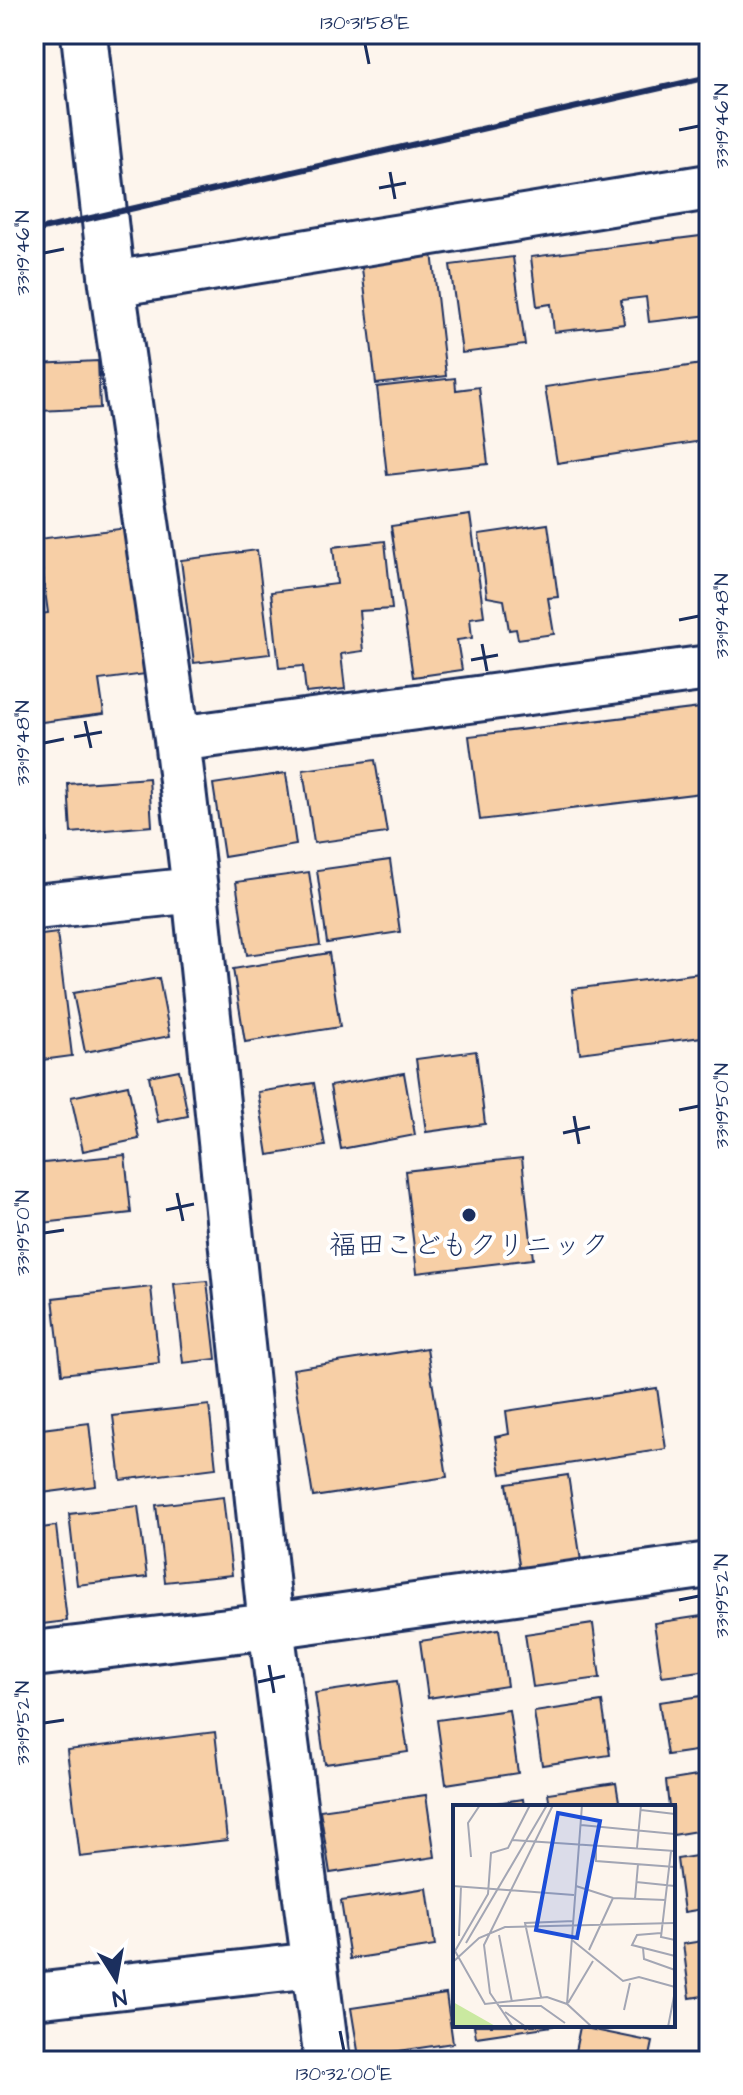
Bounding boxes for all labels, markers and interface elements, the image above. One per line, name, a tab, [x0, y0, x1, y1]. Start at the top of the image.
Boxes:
text: 130°31'58"E	[320, 9, 410, 37]
text: 33°19'46"N	[708, 83, 736, 169]
text: 33°19'46"N	[9, 210, 37, 296]
text: 33°19'48"N	[708, 573, 736, 659]
text: 33°19'48"N	[9, 700, 37, 786]
text: 33°19'50"N	[708, 1063, 736, 1149]
text: 33°19'50"N	[9, 1190, 37, 1276]
marker: 福田こどもクリニック	[460, 1206, 478, 1224]
place label: 福田こどもクリニック	[329, 1226, 609, 1265]
text: 33°19'52"N	[708, 1554, 736, 1638]
text: 33°19'52"N	[9, 1681, 37, 1765]
inset map	[453, 1805, 675, 2027]
north arrow	[76, 1939, 156, 2019]
text: N	[110, 1981, 129, 2014]
text: 130°32'00"E	[296, 2060, 392, 2088]

